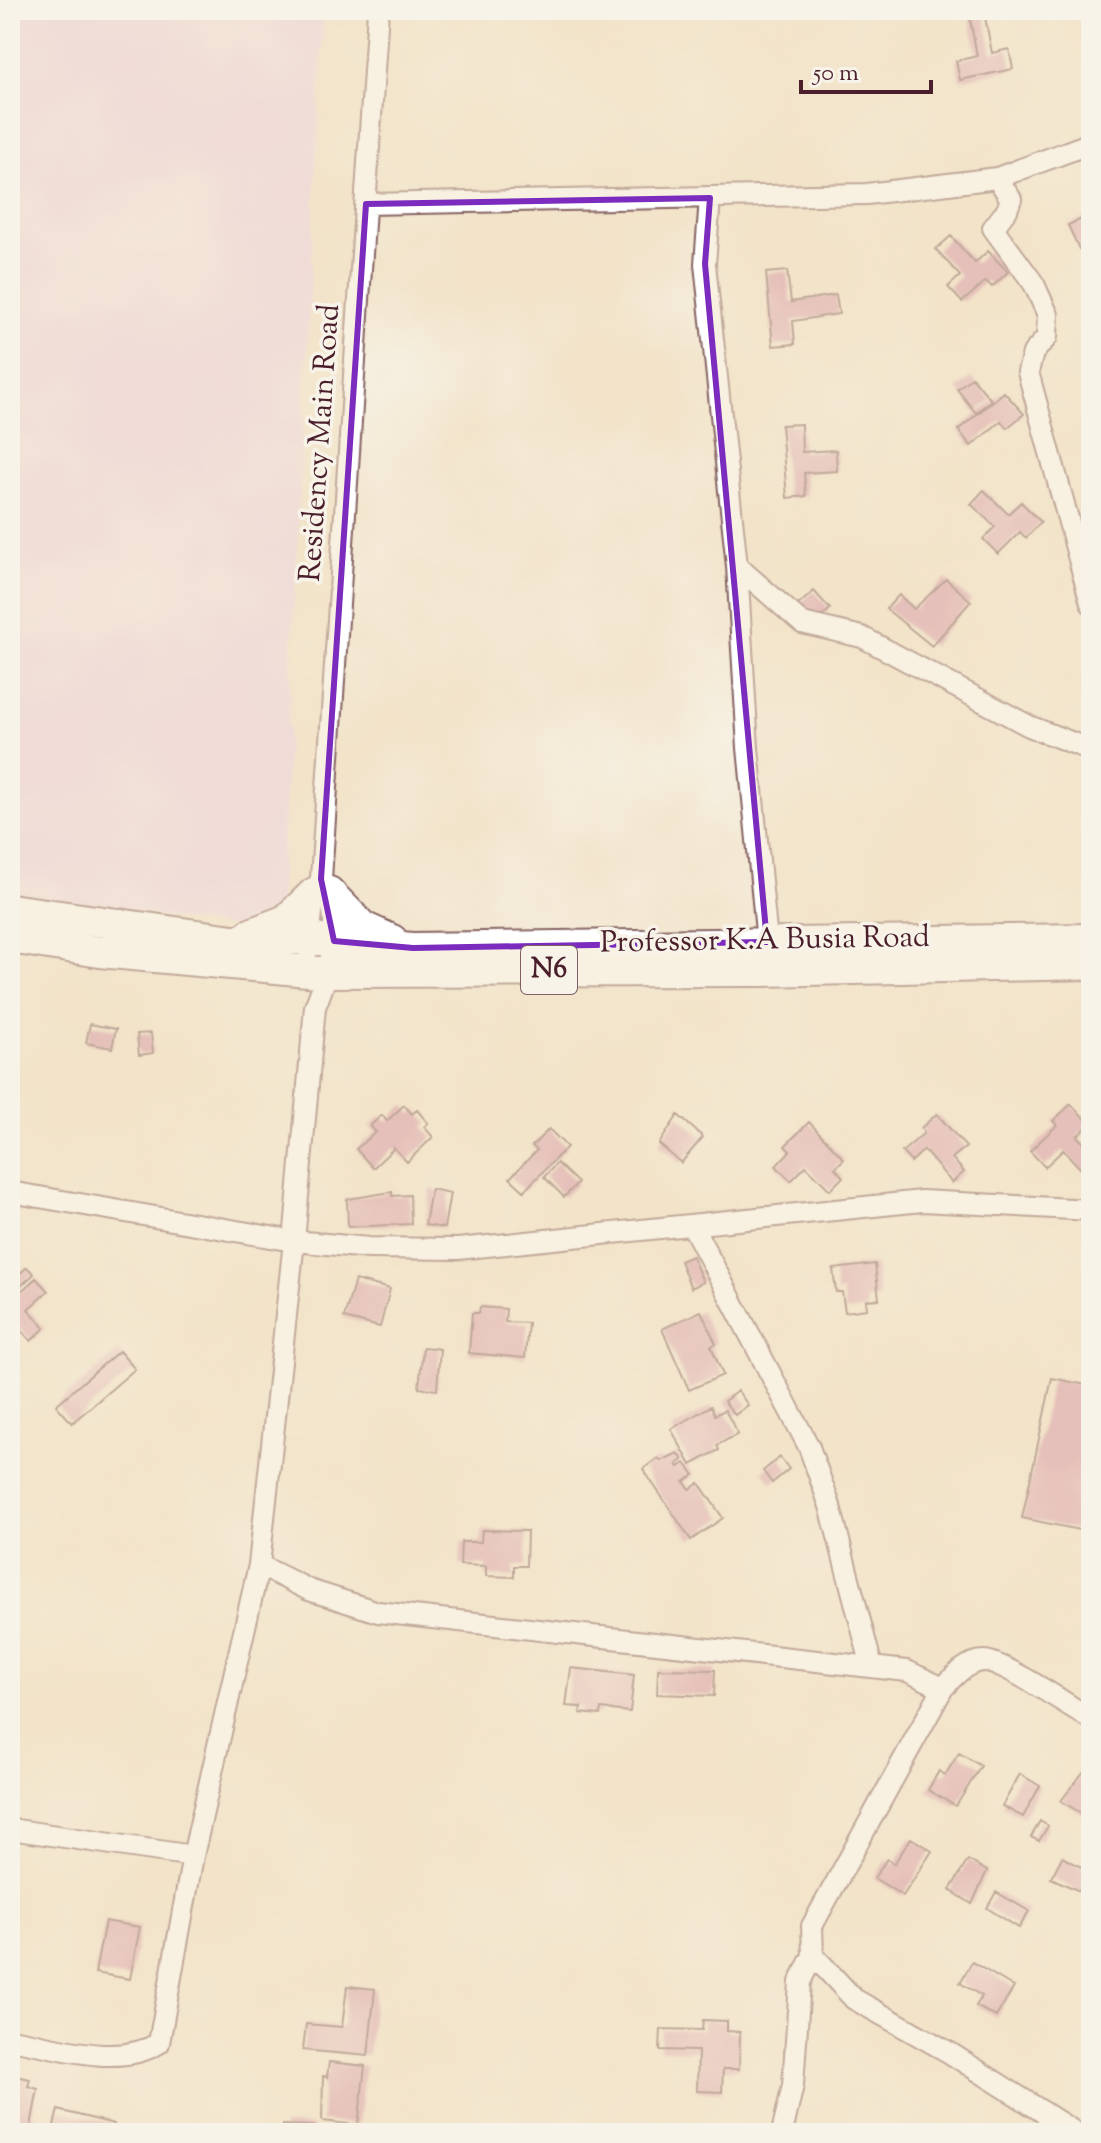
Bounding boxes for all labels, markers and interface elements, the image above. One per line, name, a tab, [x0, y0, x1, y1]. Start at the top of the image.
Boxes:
scale bar	[801, 44, 931, 94]
text: 50 m	[811, 57, 859, 91]
street label: Residency Main Road	[290, 303, 352, 583]
street label: Professor K.A Busia Road	[600, 917, 930, 965]
road number: N6	[521, 946, 577, 994]

